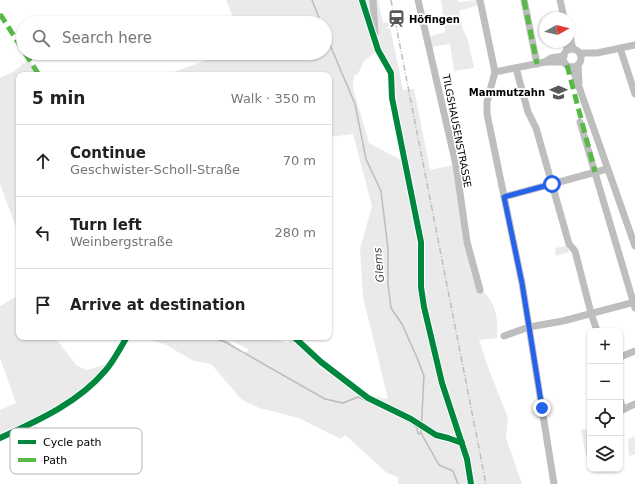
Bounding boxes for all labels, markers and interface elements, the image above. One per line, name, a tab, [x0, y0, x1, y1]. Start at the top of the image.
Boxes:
station icon: Höfingen	[386, 9, 406, 29]
north arrow	[539, 12, 575, 48]
place label: Höfingen	[409, 14, 460, 25]
search box	[16, 16, 332, 60]
icon: search	[30, 27, 52, 49]
text: Search here	[62, 29, 152, 47]
street label: TILGSHAUSENSTRASSE	[440, 72, 473, 189]
school or university icon: Mammutzahn	[548, 82, 568, 102]
place label: Mammutzahn	[469, 87, 545, 98]
text: 5 min	[32, 88, 85, 108]
text: Walk · 350 m	[231, 91, 316, 106]
text: Continue	[70, 144, 146, 162]
icon: ahead	[32, 150, 54, 172]
text: 70 m	[283, 153, 316, 168]
text: Geschwister-Scholl-Straße	[70, 162, 240, 177]
route start	[543, 175, 561, 193]
text: Turn left	[70, 216, 142, 234]
icon: left	[32, 222, 54, 244]
text: 280 m	[274, 225, 316, 240]
text: Weinbergstraße	[70, 234, 173, 249]
water label: Glems	[371, 247, 387, 283]
icon: arrive	[32, 294, 54, 316]
text: Arrive at destination	[70, 296, 245, 314]
map controls	[587, 328, 623, 472]
button: +	[587, 328, 623, 364]
button: −	[587, 364, 623, 400]
route end	[533, 399, 551, 417]
button: locate	[587, 400, 623, 436]
legend	[10, 428, 142, 474]
text: Cycle path	[43, 436, 102, 449]
button: layers	[587, 436, 623, 472]
text: Path	[43, 454, 67, 467]

